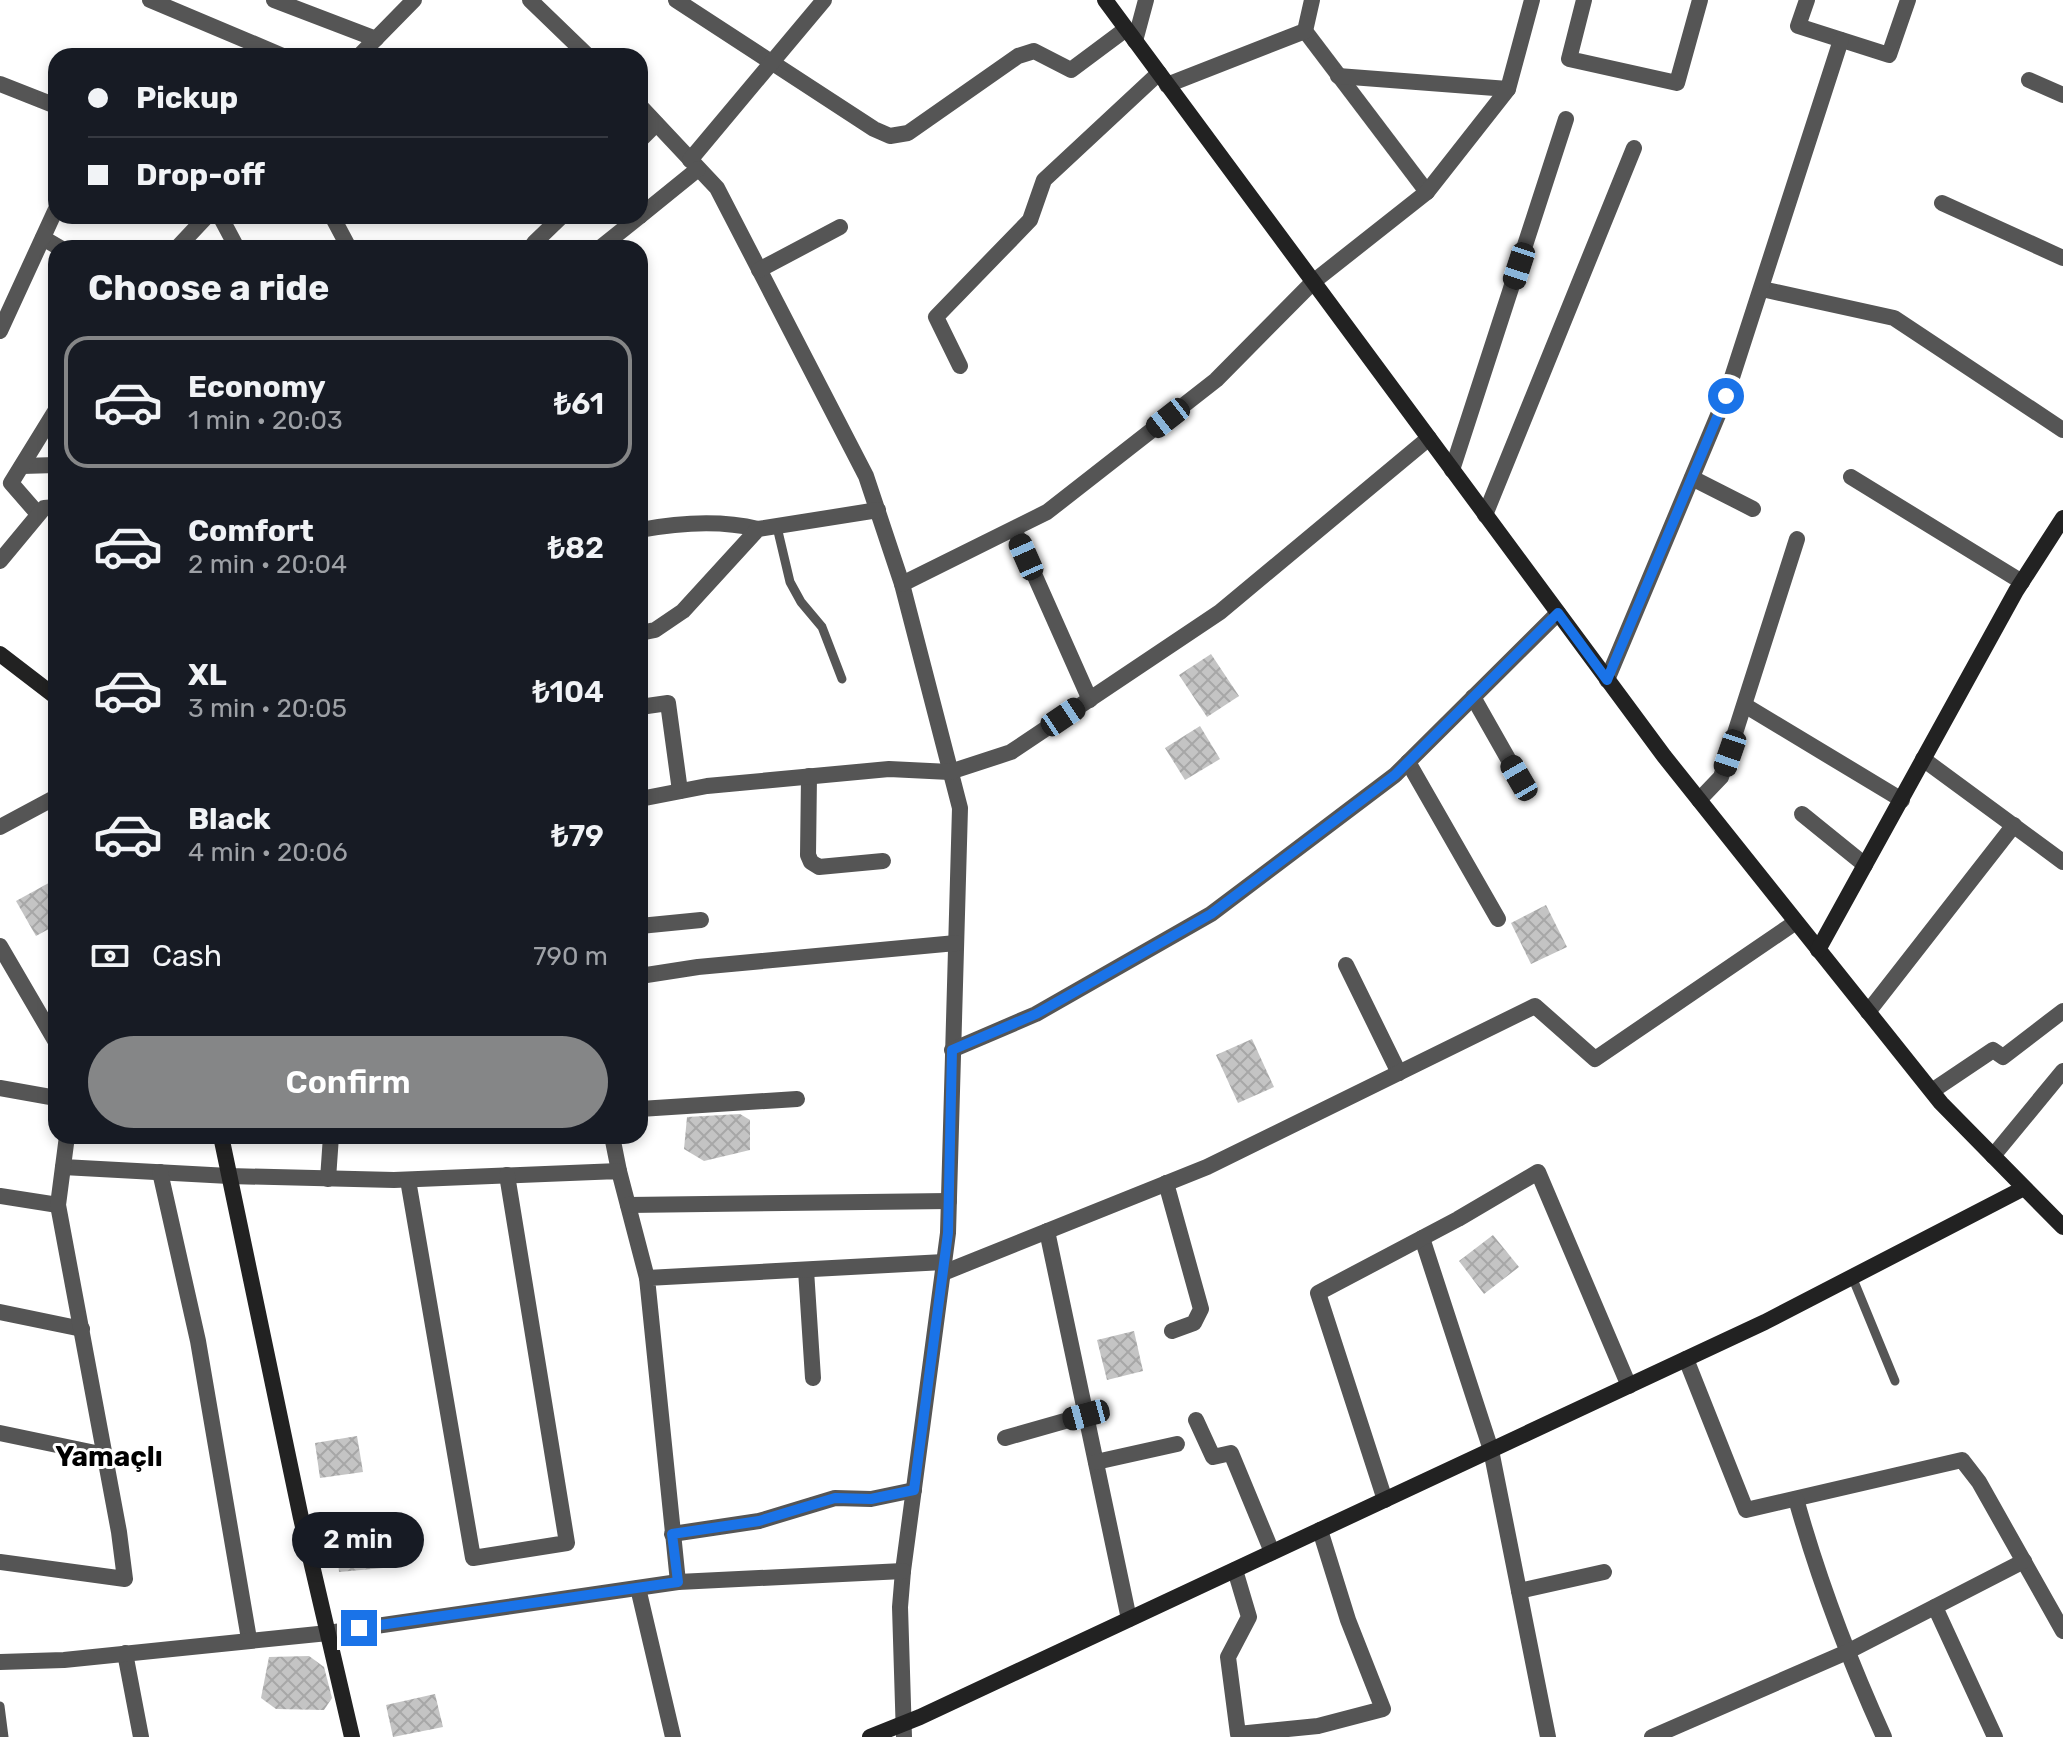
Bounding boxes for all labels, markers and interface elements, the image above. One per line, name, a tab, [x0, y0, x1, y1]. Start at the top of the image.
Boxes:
text: Pickup	[136, 80, 238, 116]
text: Drop-off	[136, 157, 265, 193]
car	[1500, 239, 1538, 293]
text: Choose a ride	[88, 266, 329, 309]
icon: car	[92, 366, 164, 438]
text: Economy	[188, 369, 326, 405]
route start	[1708, 378, 1744, 414]
text: ₺61	[554, 386, 604, 422]
car	[1142, 394, 1194, 442]
text: 1 min · 20:03	[188, 405, 343, 436]
icon: car	[92, 510, 164, 582]
text: Comfort	[188, 513, 314, 549]
text: ₺82	[548, 530, 604, 566]
car	[1005, 530, 1047, 584]
text: 2 min · 20:04	[188, 549, 347, 580]
icon: car	[92, 654, 164, 726]
text: XL	[188, 657, 227, 693]
text: ₺104	[532, 674, 604, 710]
text: 3 min · 20:05	[188, 693, 347, 724]
car	[1036, 694, 1090, 740]
car	[1711, 726, 1749, 780]
car	[1497, 751, 1541, 805]
icon: car	[92, 798, 164, 870]
text: Black	[188, 801, 271, 837]
text: ₺79	[551, 818, 604, 854]
text: 4 min · 20:06	[188, 837, 348, 868]
icon: cash	[88, 934, 132, 978]
text: Cash	[152, 938, 222, 974]
text: 790 m	[533, 941, 608, 972]
button: Confirm	[88, 1036, 608, 1128]
car	[1060, 1397, 1112, 1433]
district label: Yamaçlı	[55, 1440, 163, 1473]
callout: 2 min	[293, 1512, 425, 1568]
text: 2 min	[323, 1524, 393, 1555]
route end	[341, 1610, 377, 1646]

